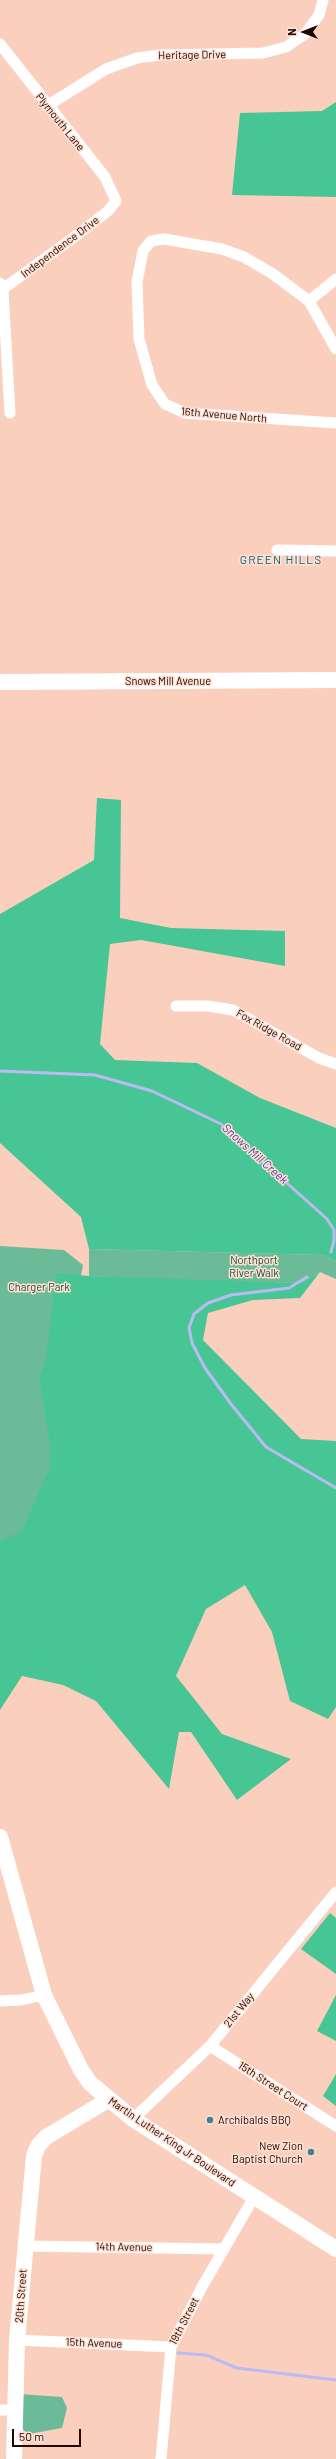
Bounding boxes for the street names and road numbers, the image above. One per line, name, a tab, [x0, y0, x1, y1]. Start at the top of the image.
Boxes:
street label: Heritage Drive	[158, 48, 226, 62]
street label: Plymouth Lane	[33, 90, 87, 154]
street label: Independence Drive	[18, 213, 102, 281]
street label: 16th Avenue North	[180, 405, 268, 425]
street label: Snows Mill Avenue	[125, 674, 211, 688]
street label: Fox Ridge Road	[234, 1007, 304, 1053]
street label: 21st Way	[221, 1990, 257, 2030]
street label: 15th Street Court	[236, 2059, 310, 2113]
street label: Martin Luther King Jr Boulevard	[106, 2094, 238, 2190]
street label: 14th Avenue	[95, 2240, 153, 2254]
street label: 20th Street	[13, 2268, 29, 2324]
street label: 19th Street	[166, 2295, 202, 2347]
street label: 15th Avenue	[65, 2335, 123, 2351]

